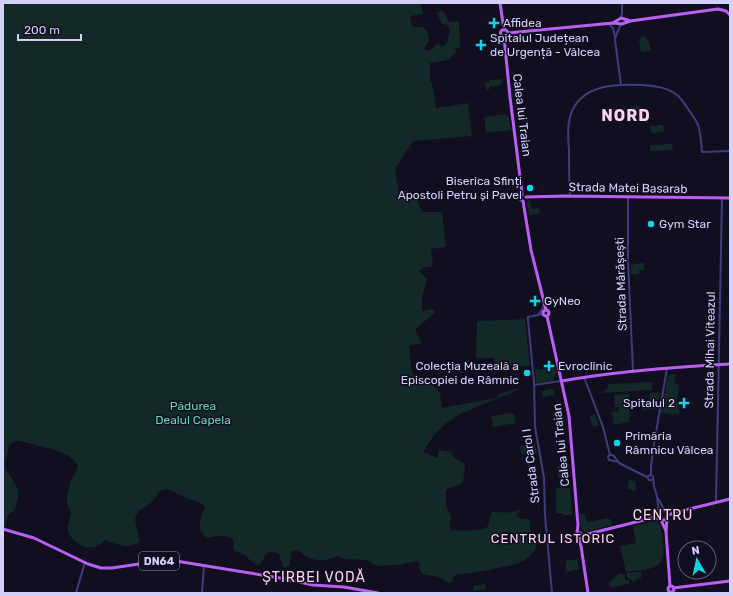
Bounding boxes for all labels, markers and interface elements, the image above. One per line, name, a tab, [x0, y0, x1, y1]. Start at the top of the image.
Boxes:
scale bar	[18, 16, 81, 42]
place label: Affidea	[503, 16, 542, 30]
marker: Affidea	[488, 17, 500, 29]
text: 200 m	[24, 23, 60, 37]
place label: Spitalul Județean de Urgență - Vâlcea	[490, 31, 600, 59]
marker: Spitalul Județean de Urgență - Vâlcea	[475, 39, 487, 51]
street label: Calea lui Traian	[510, 73, 534, 157]
district label: NORD	[601, 106, 651, 125]
place label: Biserica Sfinți Apostoli Petru și Pavel	[398, 174, 522, 202]
street label: Strada Matei Basarab	[568, 180, 688, 196]
marker: Biserica Sfinți Apostoli Petru și Pavel	[525, 183, 535, 193]
place label: Gym Star	[659, 217, 711, 231]
marker: Gym Star	[646, 219, 656, 229]
street label: Strada Mărășești	[612, 237, 630, 331]
street label: Strada Mihai Viteazul	[702, 291, 718, 409]
place label: GyNeo	[544, 294, 581, 308]
marker: GyNeo	[529, 295, 541, 307]
place label: Colecția Muzeală a Episcopiei de Râmnic	[401, 359, 519, 387]
place label: Evroclinic	[558, 359, 613, 373]
marker: Evroclinic	[543, 360, 555, 372]
marker: Colecția Muzeală a Episcopiei de Râmnic	[522, 368, 532, 378]
place label: Spitalul 2	[623, 396, 675, 410]
marker: Spitalul 2	[678, 397, 690, 409]
park label: Pădurea Dealul Capela	[155, 399, 231, 427]
street label: Calea lui Traian	[550, 403, 572, 487]
street label: Strada Carol I	[519, 428, 543, 504]
place label: Primăria Râmnicu Vâlcea	[625, 429, 713, 457]
marker: Primăria Râmnicu Vâlcea	[612, 438, 622, 448]
district label: CENTRU	[633, 507, 693, 524]
district label: CENTRUL ISTORIC	[491, 531, 615, 546]
north arrow	[677, 540, 717, 580]
text: N	[691, 544, 701, 558]
road number: DN64	[139, 552, 179, 570]
district label: ȘTIRBEI VODĂ	[262, 568, 366, 586]

